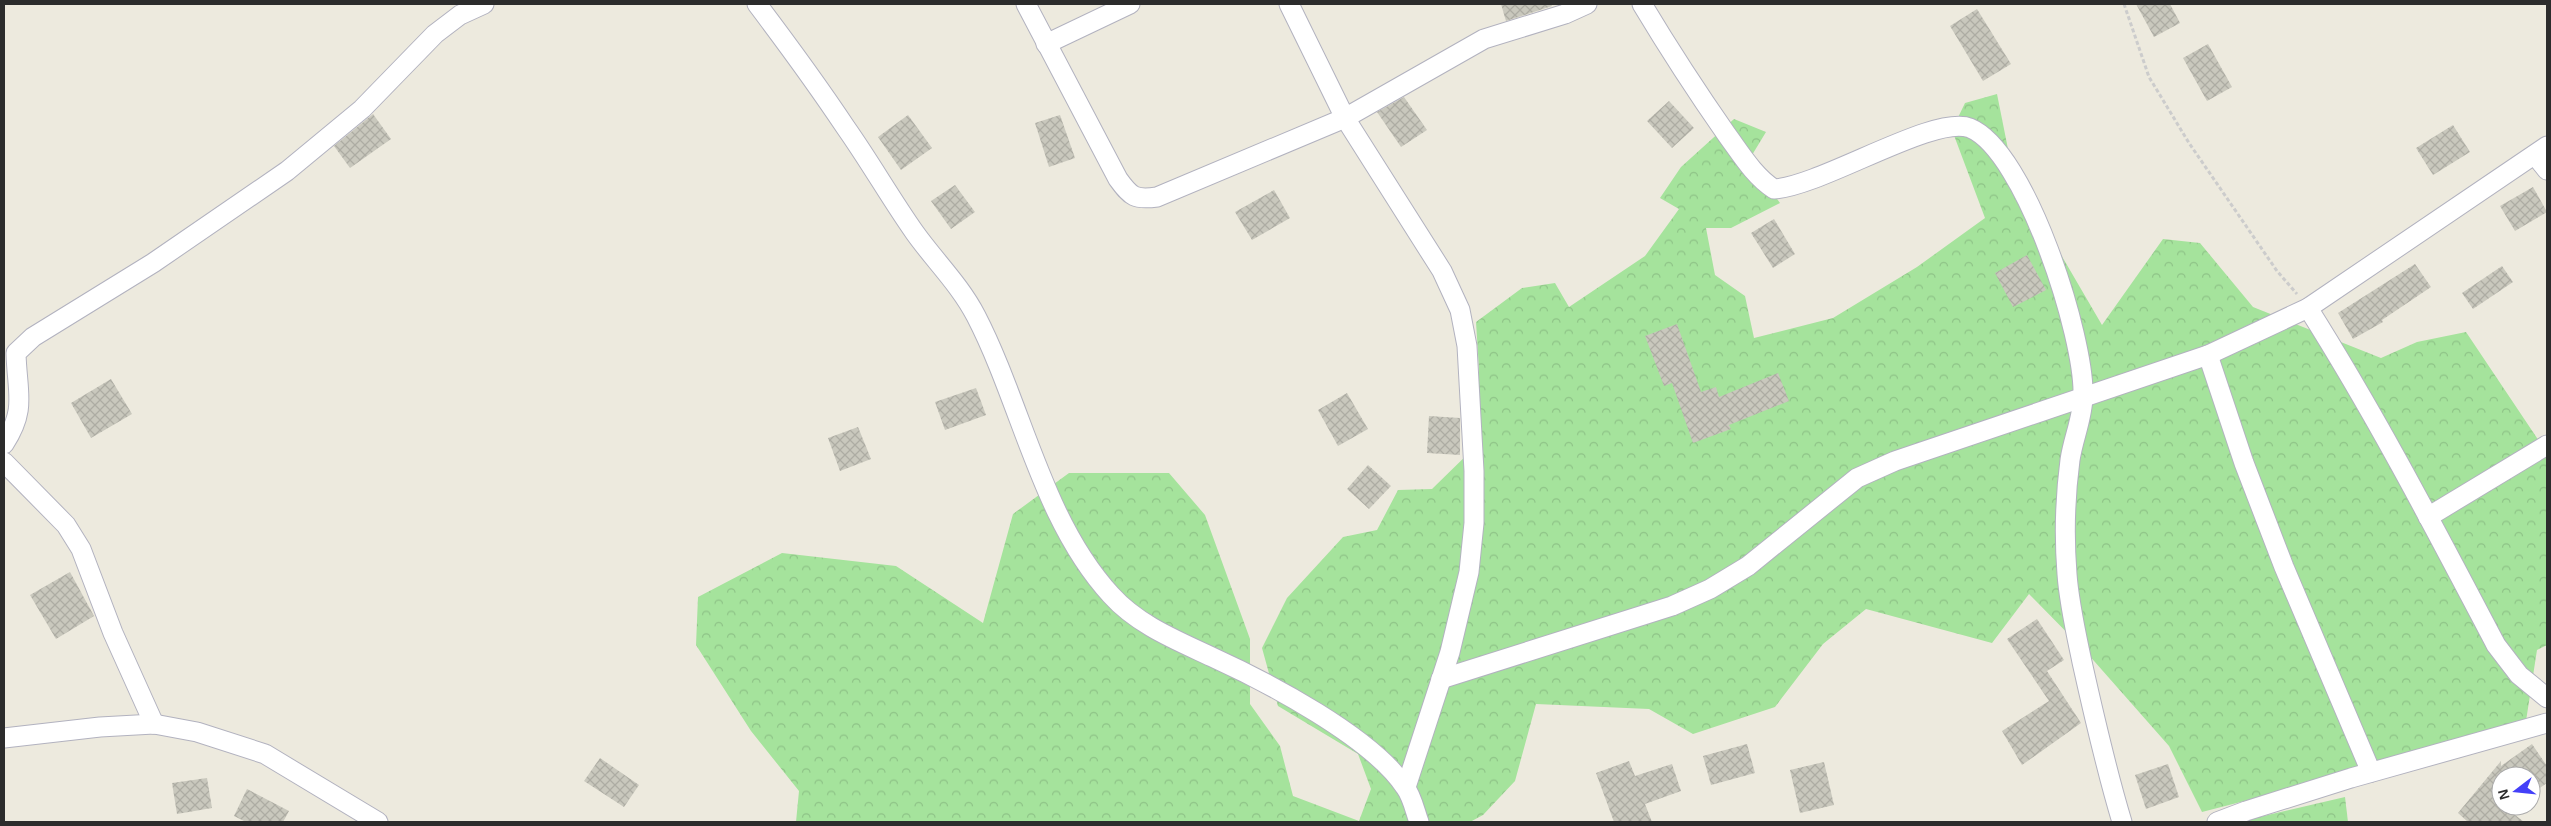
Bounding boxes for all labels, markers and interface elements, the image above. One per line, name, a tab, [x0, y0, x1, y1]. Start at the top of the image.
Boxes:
north arrow	[2491, 766, 2541, 816]
text: N	[2494, 788, 2513, 802]

